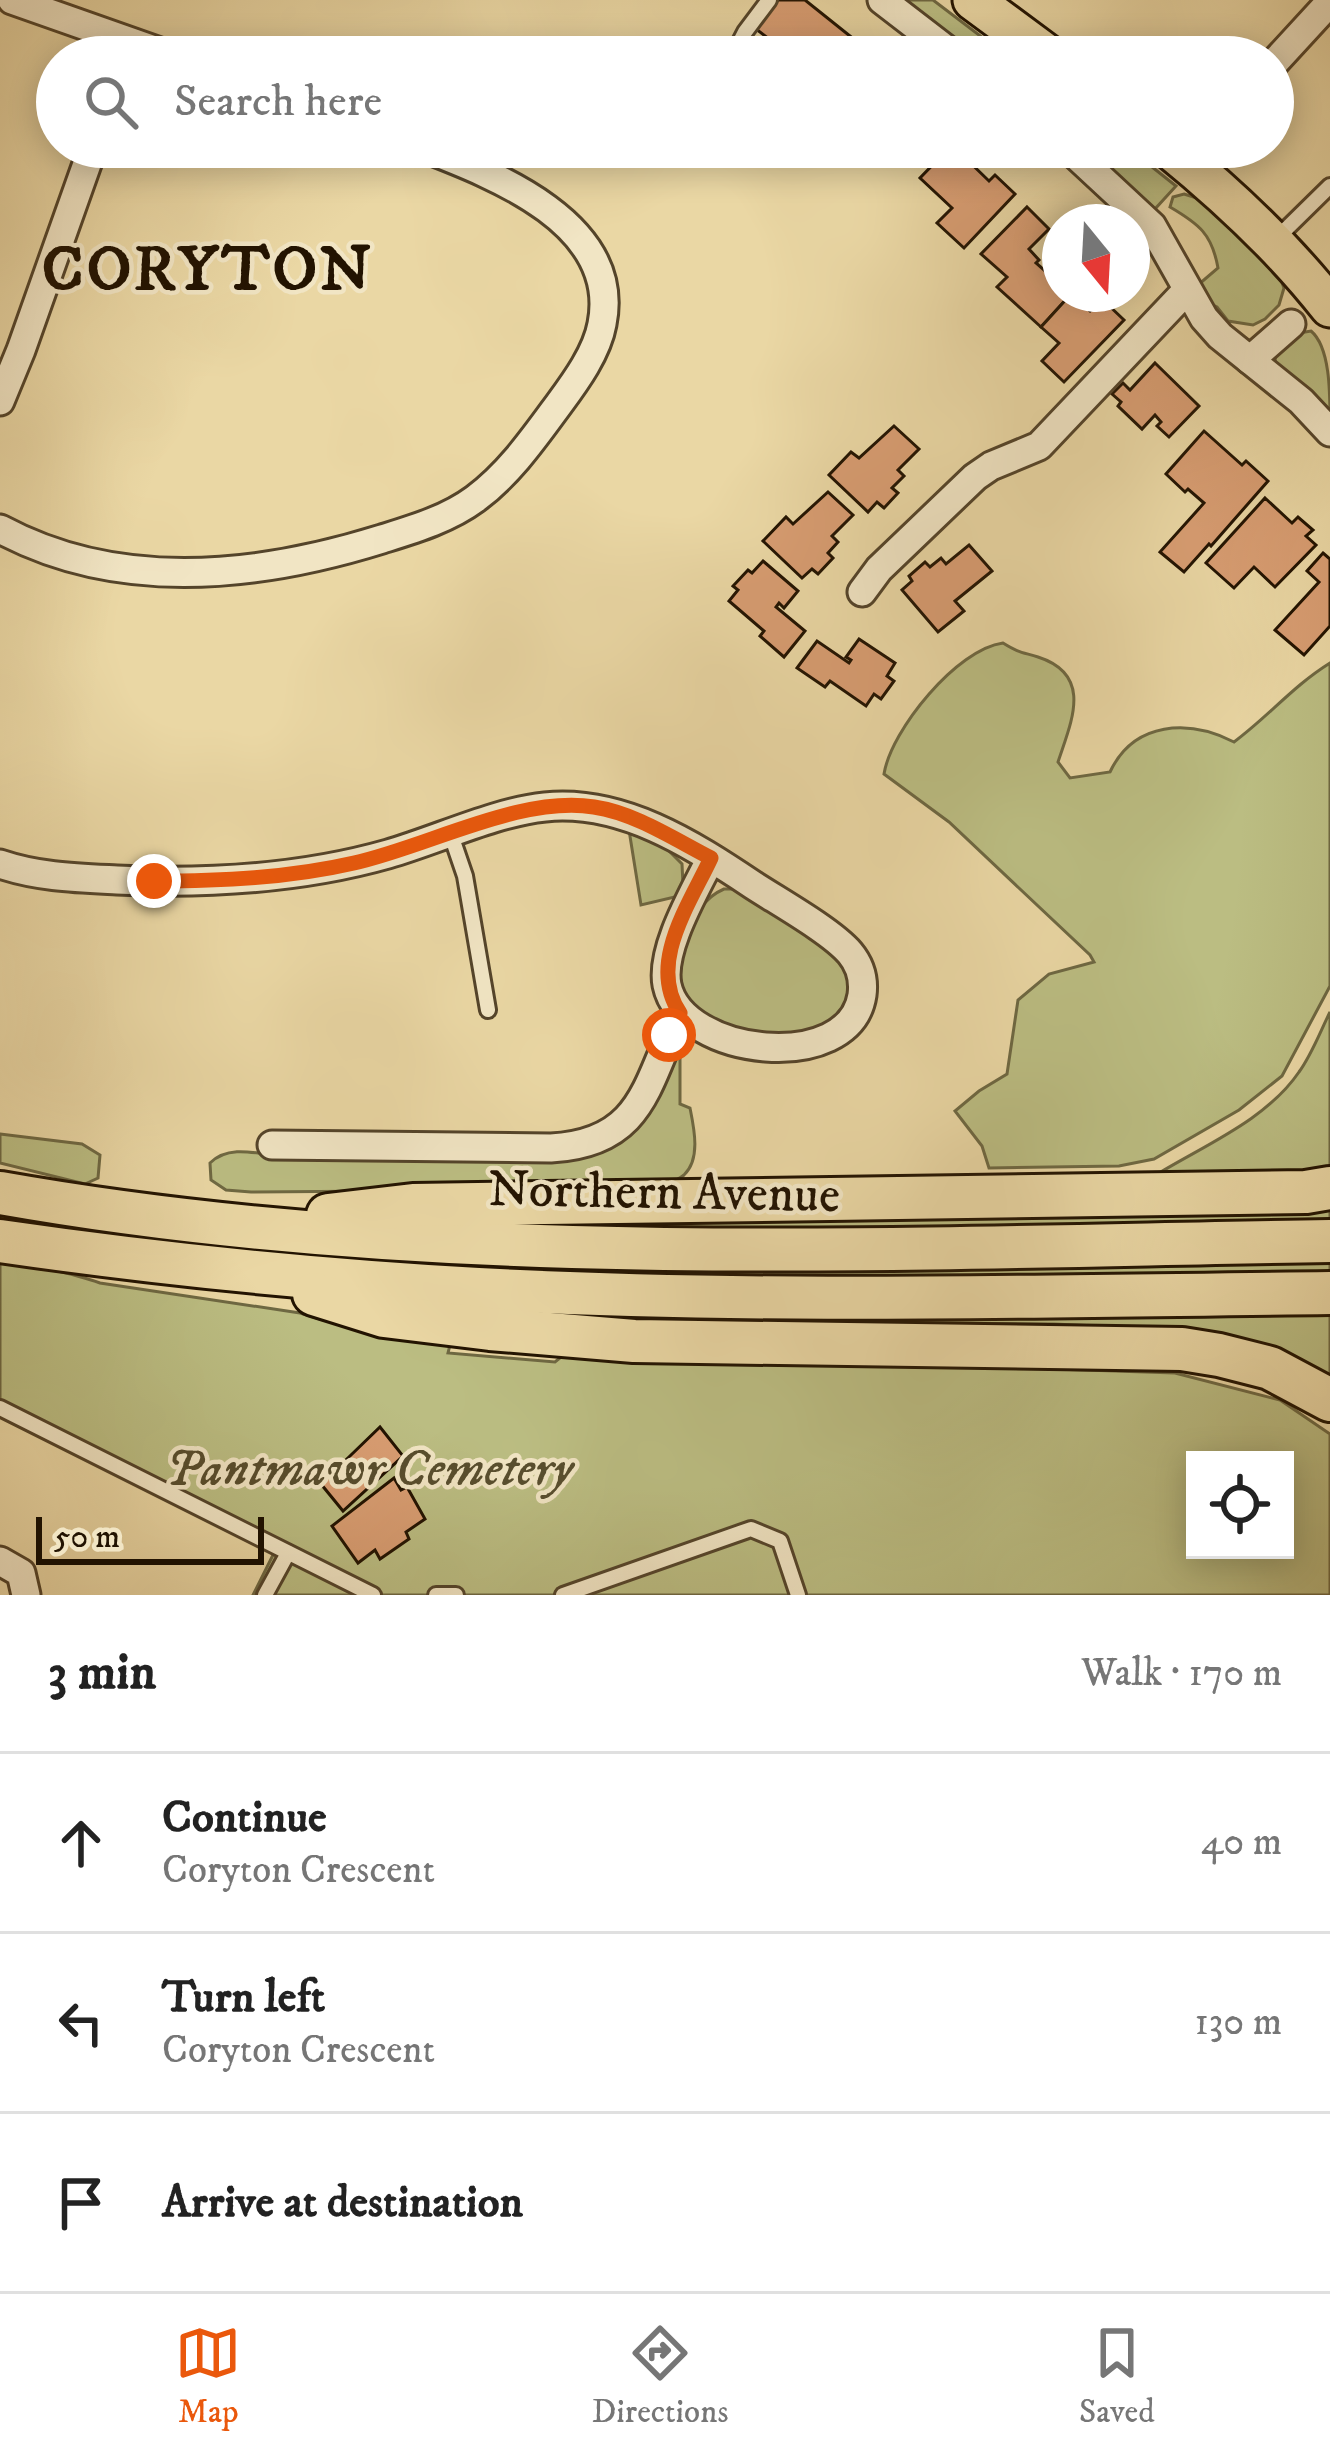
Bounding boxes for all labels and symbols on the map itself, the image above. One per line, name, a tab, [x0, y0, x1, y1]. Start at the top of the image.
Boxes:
north arrow	[1042, 204, 1150, 312]
district label: CORYTON	[42, 232, 374, 310]
route end	[127, 854, 181, 908]
route start	[642, 1008, 696, 1062]
street label: Northern Avenue	[487, 1158, 841, 1228]
park label: Pantmawr Cemetery	[165, 1438, 576, 1502]
scale bar	[36, 1511, 264, 1564]

